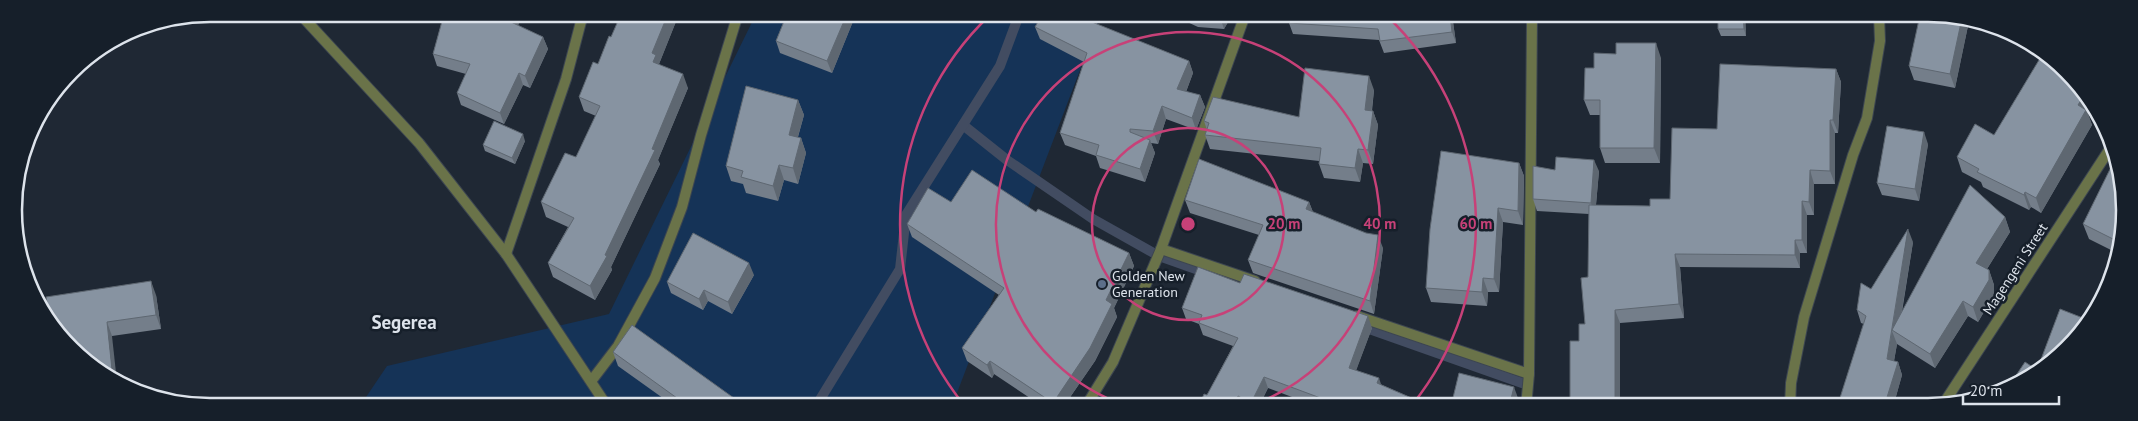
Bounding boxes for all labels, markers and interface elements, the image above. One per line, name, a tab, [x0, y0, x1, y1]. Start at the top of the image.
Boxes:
text: 20 m	[1268, 214, 1300, 233]
text: 40 m	[1364, 214, 1396, 233]
text: 60 m	[1460, 214, 1492, 233]
centre of rings	[1179, 215, 1197, 233]
street label: Magengeni Street	[1979, 220, 2052, 318]
place label: Golden New Generation	[1112, 267, 1186, 301]
marker: Golden New Generation	[1096, 278, 1108, 290]
district label: Segerea	[371, 310, 437, 334]
scale bar	[1963, 374, 2059, 406]
text: 20 m	[1970, 381, 2003, 400]

